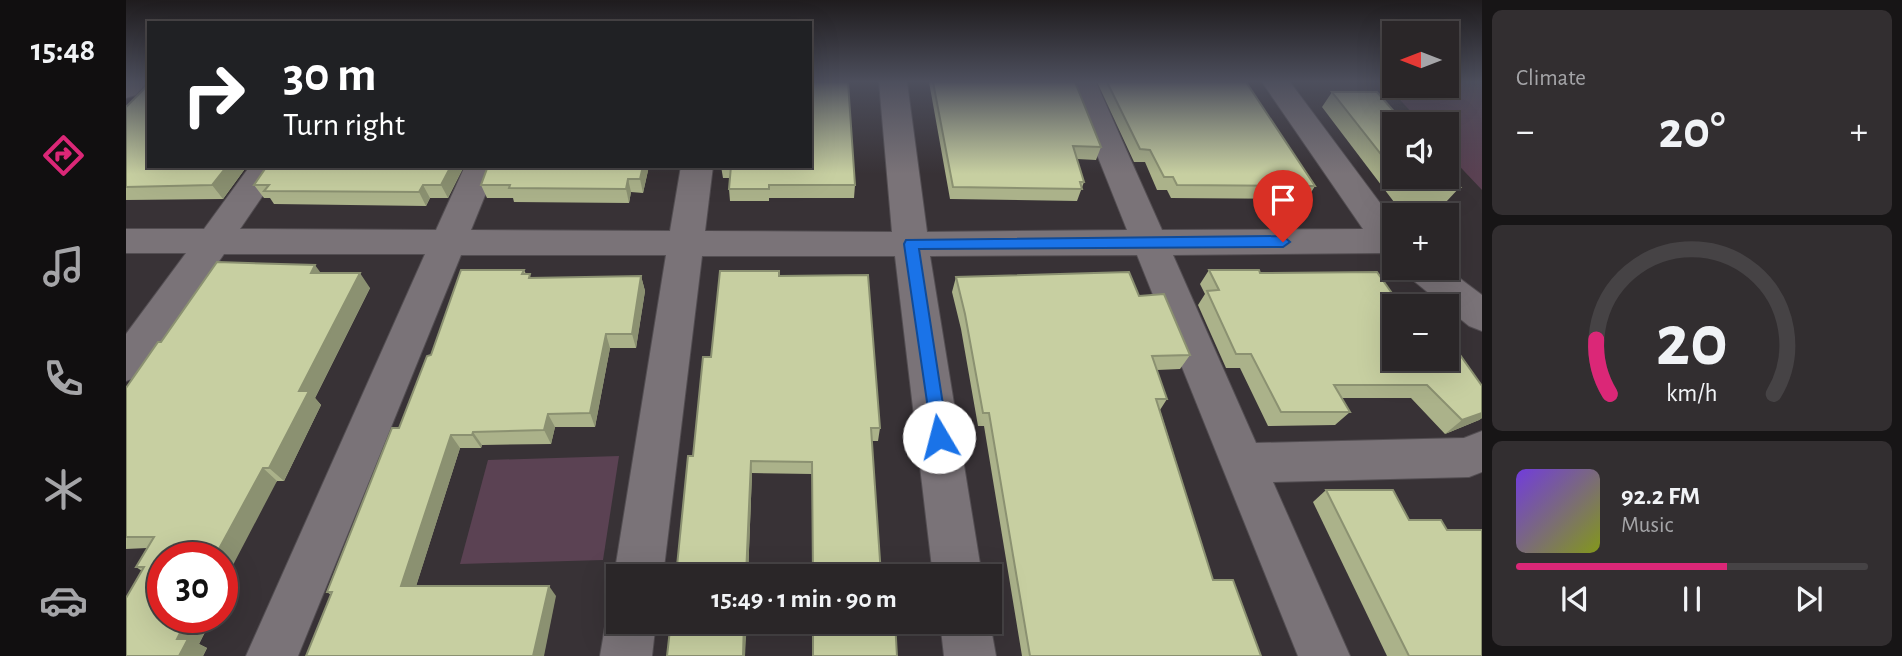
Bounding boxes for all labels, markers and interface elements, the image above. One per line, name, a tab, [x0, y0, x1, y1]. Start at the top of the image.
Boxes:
north arrow	[1382, 21, 1460, 98]
map controls	[1382, 21, 1459, 371]
text: 15:48	[31, 34, 95, 66]
icon: right	[168, 49, 259, 140]
text: 30 m	[283, 51, 377, 100]
text: Climate	[1516, 67, 1586, 90]
text: 20°	[1659, 105, 1725, 157]
text: Turn right	[283, 109, 405, 141]
button: sound	[1382, 112, 1459, 189]
text: −	[1516, 113, 1534, 151]
text: +	[1850, 113, 1868, 151]
icon: directions	[39, 131, 88, 180]
pin	[1253, 170, 1313, 242]
icon: arrive	[1264, 181, 1302, 219]
button: +	[1382, 203, 1459, 280]
icon: music	[39, 242, 88, 291]
button: −	[1382, 294, 1459, 371]
text: 20	[1656, 306, 1728, 379]
icon: phone	[39, 354, 88, 403]
text: km/h	[1666, 381, 1718, 406]
position arrow	[902, 400, 976, 474]
icon: climate	[39, 465, 88, 514]
text: 92.2 FM	[1621, 483, 1700, 509]
text: Music	[1621, 514, 1673, 537]
speed limit sign: 30	[147, 542, 238, 633]
icon: car	[39, 576, 88, 625]
icon: previous	[1556, 580, 1594, 618]
icon: pause	[1673, 580, 1711, 618]
icon: next	[1790, 580, 1828, 618]
text: 15:49 · 1 min · 90 m	[711, 586, 897, 612]

